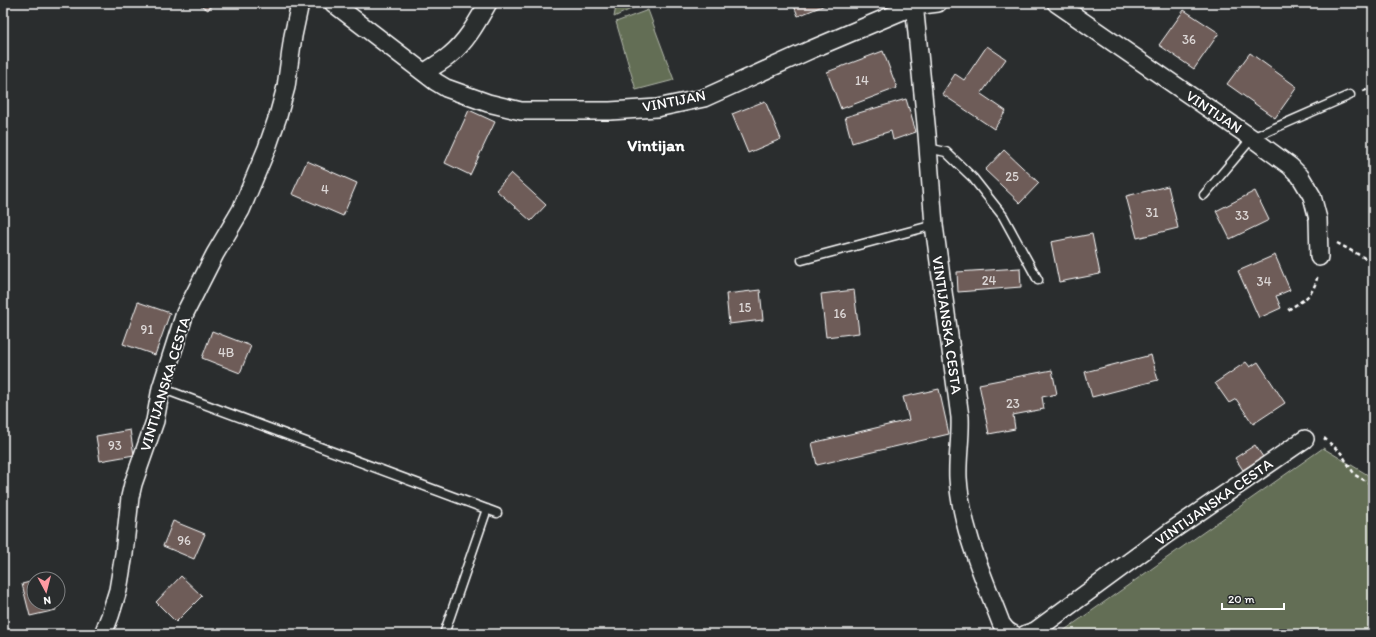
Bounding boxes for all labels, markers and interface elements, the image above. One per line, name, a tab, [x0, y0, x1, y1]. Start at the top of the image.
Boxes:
house number: 36	[1182, 32, 1196, 47]
house number: 14	[855, 73, 869, 88]
street label: VINTIJAN	[641, 86, 707, 116]
street label: VINTIJAN	[1182, 87, 1246, 137]
district label: Vintijan	[627, 135, 685, 156]
house number: 25	[1005, 169, 1019, 184]
house number: 4	[321, 182, 329, 197]
house number: 31	[1145, 205, 1159, 220]
house number: 33	[1235, 208, 1249, 223]
street label: VINTIJANSKA CESTA	[928, 255, 966, 396]
house number: 24	[982, 273, 997, 288]
house number: 34	[1257, 274, 1272, 289]
house number: 15	[739, 300, 752, 315]
house number: 16	[834, 306, 847, 321]
street label: VINTIJANSKA CESTA	[136, 314, 194, 453]
house number: 91	[141, 322, 153, 337]
house number: 4B	[218, 345, 234, 360]
house number: 23	[1006, 396, 1020, 411]
house number: 93	[108, 438, 122, 453]
street label: VINTIJANSKA CESTA	[1152, 454, 1277, 549]
house number: 96	[177, 533, 191, 548]
north arrow	[26, 571, 66, 611]
scale bar	[1222, 585, 1284, 611]
text: 20 m	[1228, 592, 1255, 606]
text: N	[43, 594, 52, 607]

